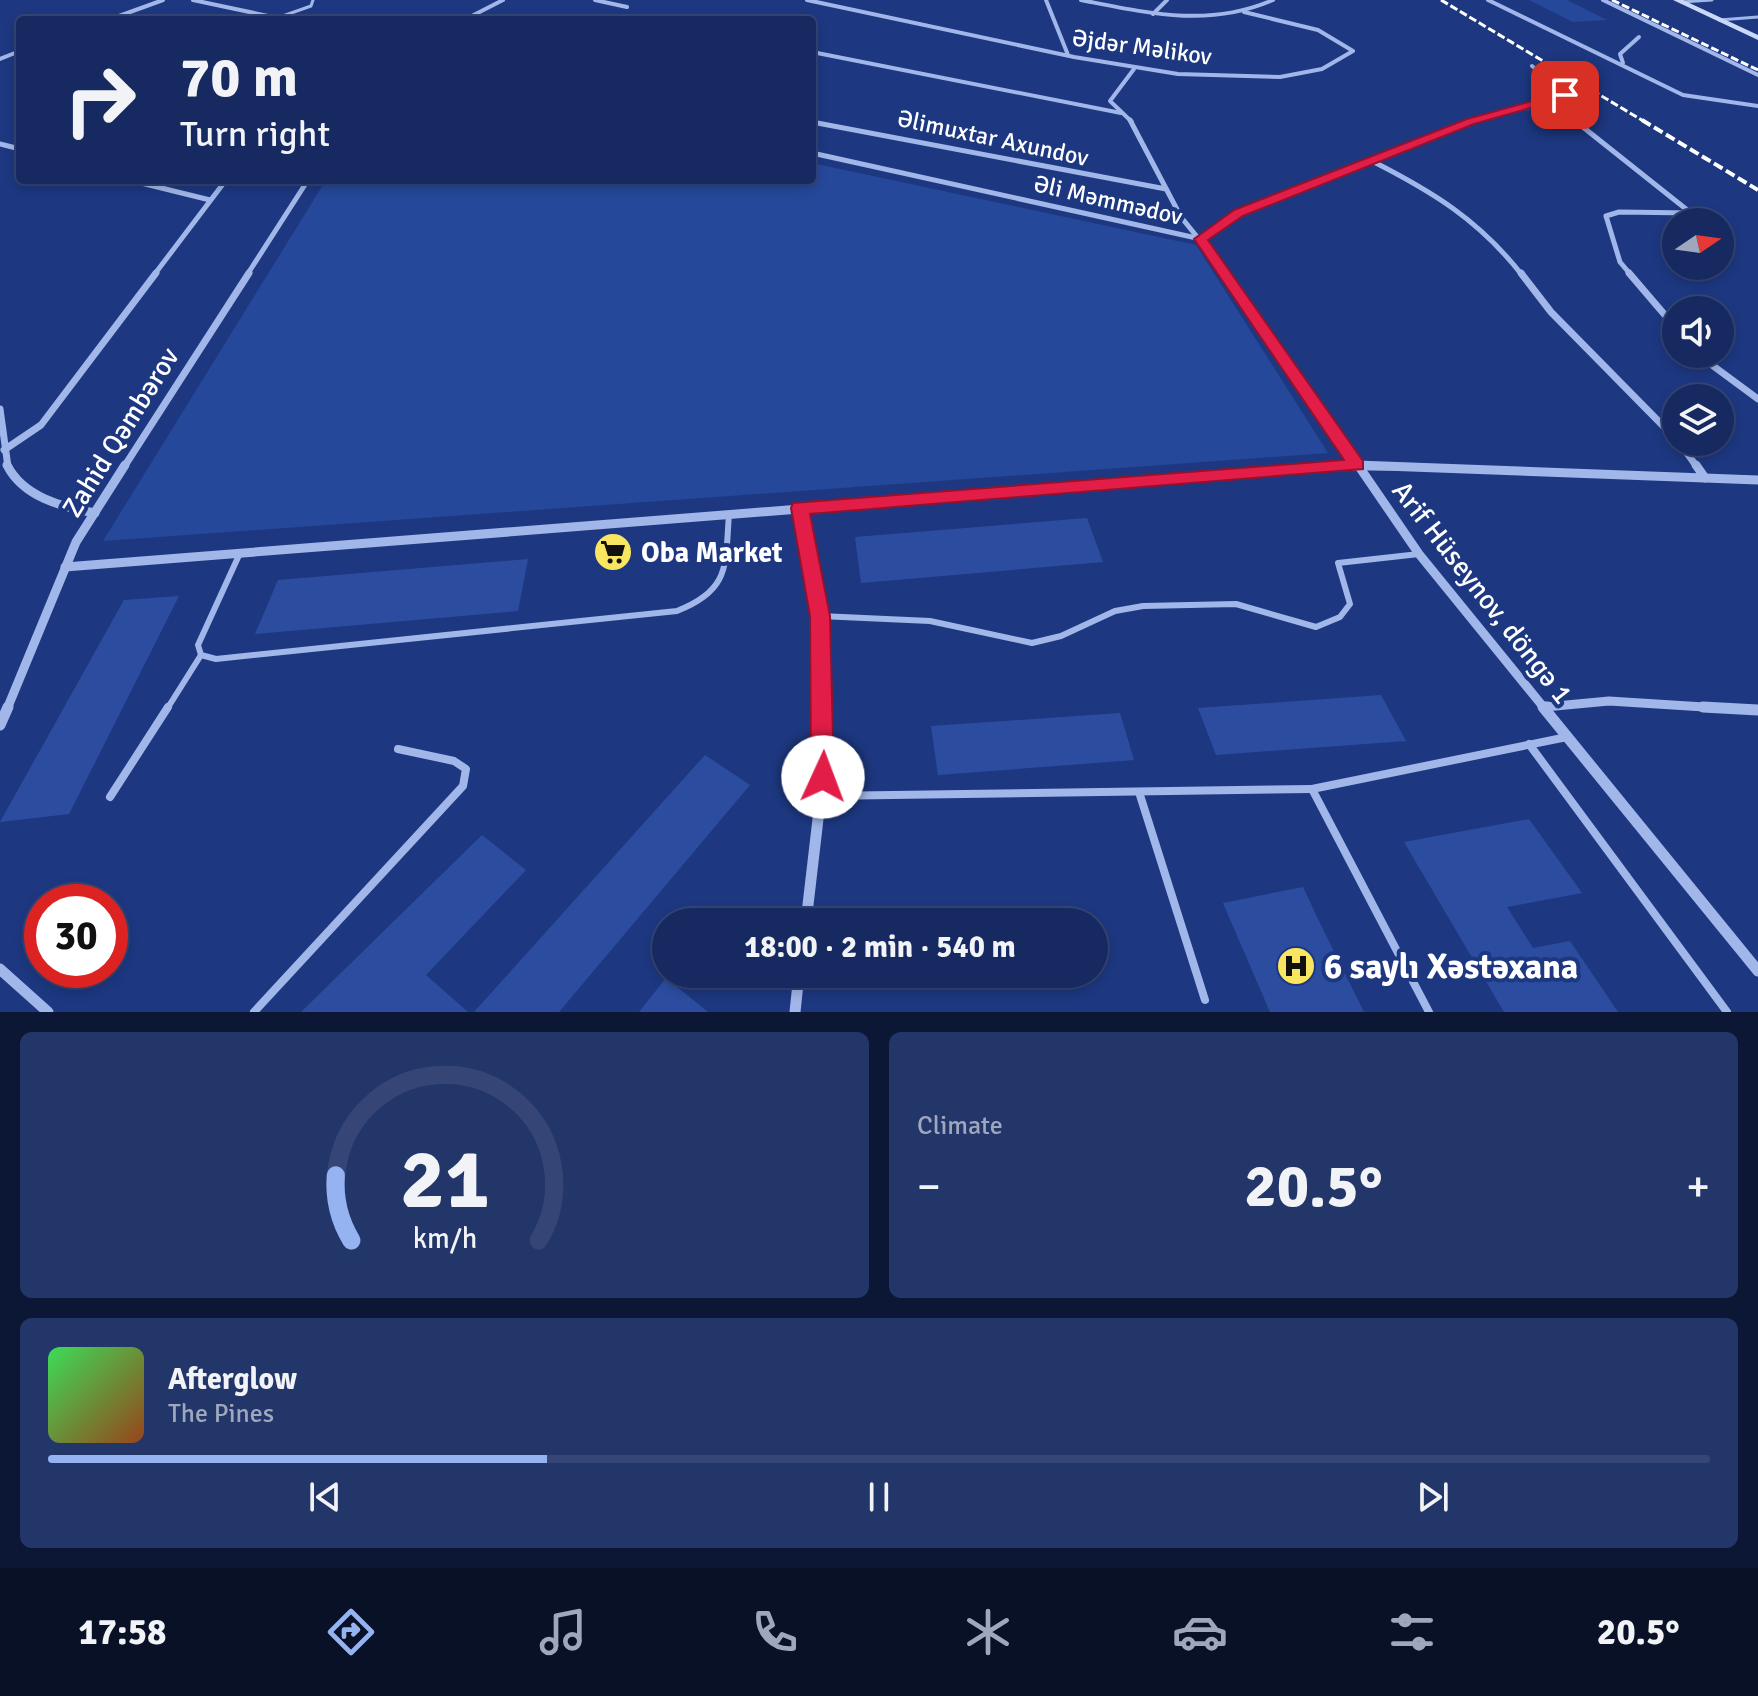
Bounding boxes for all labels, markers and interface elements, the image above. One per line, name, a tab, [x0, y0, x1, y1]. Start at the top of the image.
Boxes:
street label: Əjdər Məlikov	[1070, 22, 1214, 72]
text: 70 m	[180, 43, 298, 112]
icon: right	[48, 48, 152, 152]
pin	[1531, 61, 1599, 129]
icon: arrive	[1543, 73, 1587, 117]
street label: Əlimuxtar Axundov	[895, 103, 1091, 173]
text: Turn right	[180, 112, 330, 157]
street label: Əli Məmmədov	[1031, 168, 1185, 232]
north arrow	[1662, 208, 1734, 280]
map controls	[1662, 208, 1734, 456]
button: sound	[1662, 296, 1734, 368]
street label: Zahid Qəmbərov	[55, 341, 187, 524]
button: layers	[1662, 384, 1734, 456]
street label: Arif Hüseynov, döngə 1	[1385, 474, 1580, 711]
supermarket icon: Oba Market	[592, 531, 634, 573]
place label: Oba Market	[641, 536, 783, 570]
position arrow	[781, 735, 865, 819]
speed limit sign: 30	[24, 884, 128, 988]
text: 18:00 · 2 min · 540 m	[744, 929, 1016, 966]
hospital icon: 6 saylı Xəstəxana	[1275, 945, 1317, 987]
place label: 6 saylı Xəstəxana	[1324, 946, 1578, 988]
text: Climate	[917, 1110, 1003, 1142]
text: 21	[400, 1129, 489, 1231]
text: 20.5°	[1244, 1150, 1383, 1224]
text: −	[917, 1160, 941, 1214]
text: +	[1686, 1160, 1710, 1214]
text: km/h	[412, 1221, 477, 1256]
text: Afterglow	[168, 1361, 297, 1398]
text: The Pines	[168, 1398, 274, 1430]
icon: previous	[303, 1475, 347, 1519]
icon: pause	[857, 1475, 901, 1519]
icon: next	[1411, 1475, 1455, 1519]
icon: directions	[323, 1604, 379, 1660]
icon: music	[535, 1604, 591, 1660]
icon: phone	[747, 1604, 803, 1660]
icon: climate	[960, 1604, 1016, 1660]
icon: car	[1172, 1604, 1228, 1660]
icon: filters	[1384, 1604, 1440, 1660]
text: 17:58	[78, 1610, 167, 1655]
text: 20.5°	[1597, 1610, 1680, 1655]

